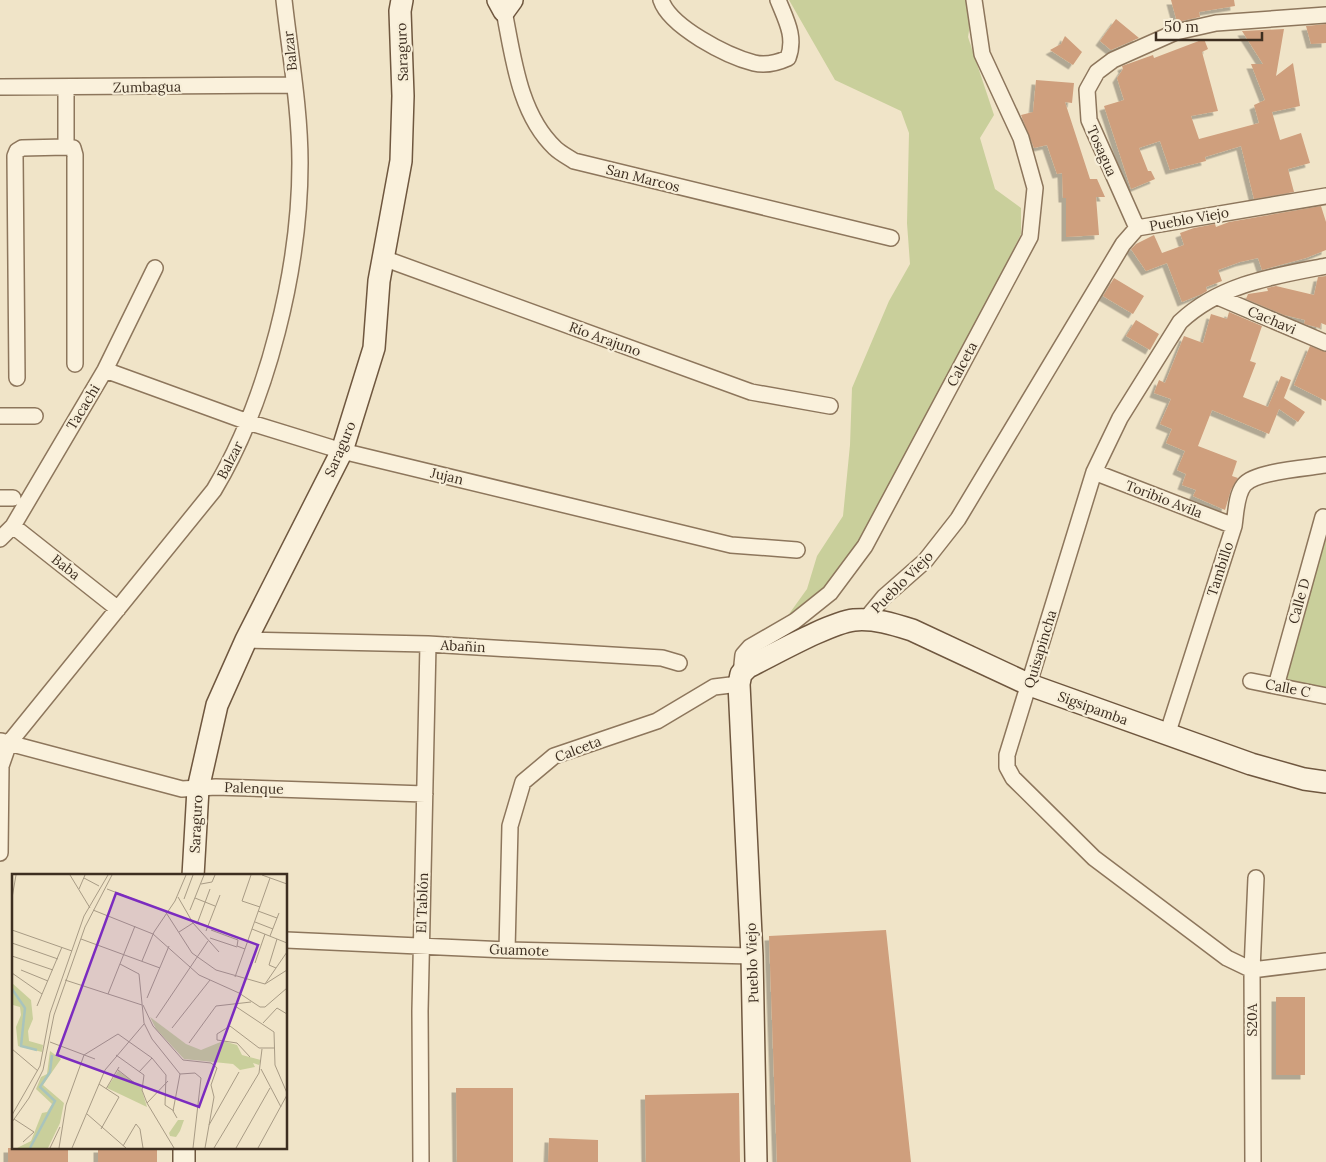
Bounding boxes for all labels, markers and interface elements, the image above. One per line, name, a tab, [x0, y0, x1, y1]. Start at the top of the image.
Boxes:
scale bar	[1156, 10, 1262, 42]
text: 50 m	[1164, 17, 1199, 36]
street label: Saraguro	[392, 22, 412, 82]
street label: Balzar	[279, 30, 301, 72]
street label: Zumbagua	[113, 77, 181, 97]
street label: Tosagua	[1083, 123, 1121, 179]
street label: San Marcos	[604, 160, 682, 196]
street label: Pueblo Viejo	[1148, 203, 1230, 235]
street label: Cachavi	[1245, 302, 1299, 338]
street label: Río Arajuno	[567, 318, 643, 360]
street label: Calceta	[943, 338, 981, 390]
street label: Tacachi	[62, 381, 104, 433]
street label: Saraguro	[320, 419, 360, 479]
street label: Balzar	[213, 438, 247, 482]
street label: Jujan	[428, 463, 466, 489]
street label: Toribio Avila	[1123, 476, 1205, 522]
street label: Tambillo	[1203, 539, 1237, 599]
street label: Pueblo Viejo	[867, 547, 937, 617]
street label: Baba	[48, 550, 84, 584]
street label: Calle D	[1284, 576, 1314, 626]
street label: Quisapincha	[1020, 608, 1060, 690]
street label: Abañin	[439, 636, 486, 656]
street label: Calle C	[1264, 675, 1312, 701]
street label: Sigsipamba	[1055, 687, 1131, 729]
street label: Calceta	[552, 732, 604, 766]
street label: Palenque	[224, 778, 284, 798]
street label: Saraguro	[185, 794, 207, 854]
street label: El Tablón	[412, 872, 432, 934]
inset map	[12, 874, 288, 1150]
street label: Pueblo Viejo	[742, 922, 762, 1004]
street label: Guamote	[489, 940, 550, 960]
street label: S20A	[1243, 1003, 1261, 1036]

